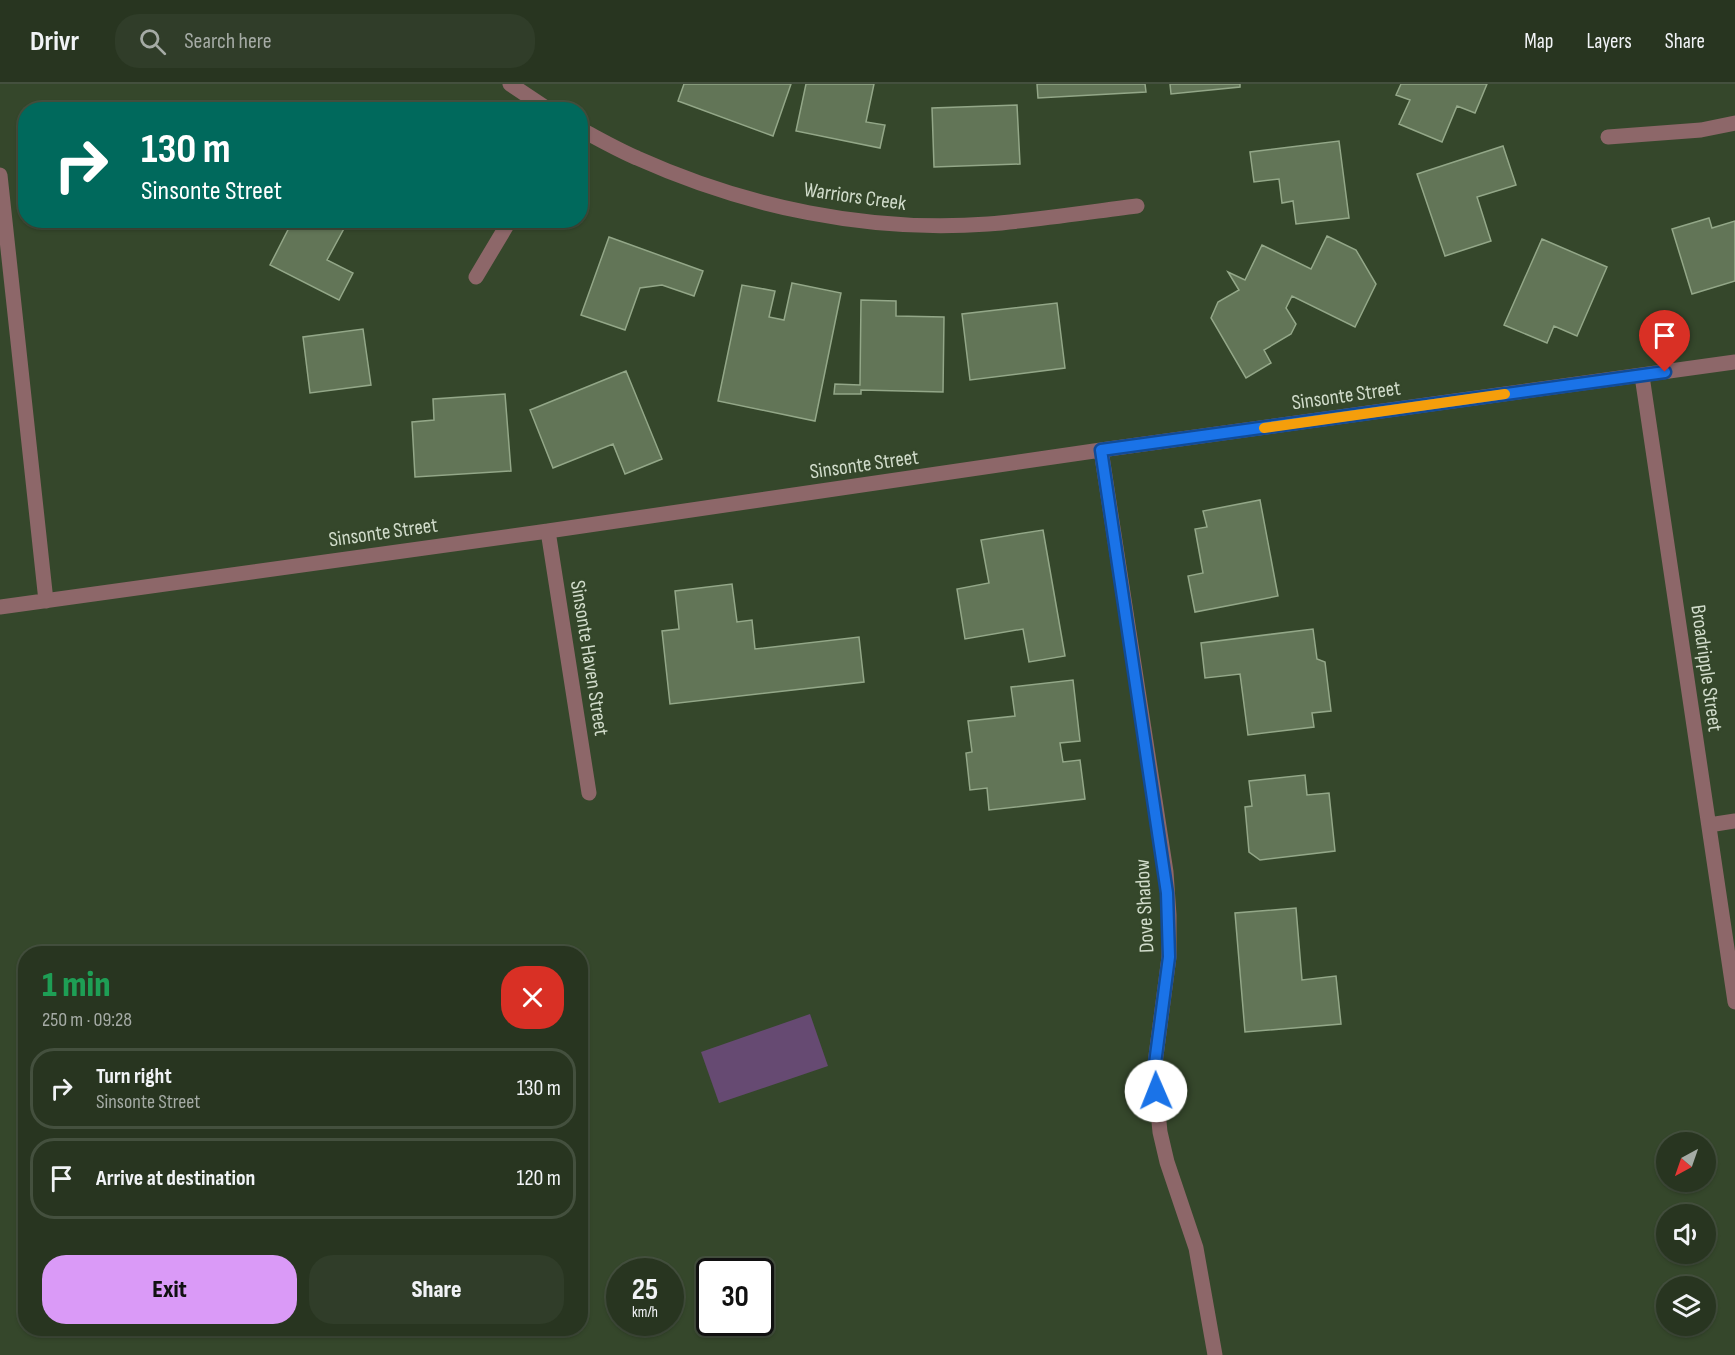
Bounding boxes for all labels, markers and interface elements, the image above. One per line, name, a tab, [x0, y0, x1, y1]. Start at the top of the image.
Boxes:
search box	[115, 14, 535, 68]
text: Drivr	[30, 25, 79, 58]
icon: search	[136, 25, 169, 58]
text: Search here	[184, 28, 272, 55]
text: Map	[1524, 29, 1553, 54]
text: Layers	[1586, 29, 1632, 54]
text: Share	[1665, 29, 1705, 54]
text: 130 m	[141, 124, 231, 175]
icon: right	[42, 126, 120, 204]
text: Sinsonte Street	[141, 175, 282, 207]
street label: Warriors Creek	[802, 177, 908, 216]
pin	[1639, 310, 1690, 372]
icon: arrive	[1648, 319, 1681, 352]
street label: Sinsonte Street	[1290, 375, 1402, 416]
street label: Sinsonte Street	[808, 444, 920, 485]
street label: Sinsonte Street	[327, 512, 439, 553]
street label: Sinsonte Haven Street	[565, 579, 614, 738]
street label: Broadripple Street	[1685, 603, 1728, 733]
street label: Dove Shadow	[1130, 858, 1159, 953]
text: 1 min	[42, 964, 110, 1007]
button: close	[501, 966, 564, 1029]
text: 250 m · 09:28	[42, 1008, 132, 1032]
position arrow	[1124, 1059, 1188, 1123]
text: Turn right	[96, 1063, 172, 1090]
icon: right	[45, 1072, 78, 1105]
text: 130 m	[517, 1075, 561, 1102]
text: Sinsonte Street	[96, 1090, 200, 1114]
north arrow	[1656, 1132, 1716, 1192]
map controls	[1656, 1132, 1716, 1336]
icon: arrive	[45, 1162, 78, 1195]
text: Arrive at destination	[96, 1165, 255, 1192]
text: 120 m	[517, 1165, 561, 1192]
button: sound	[1656, 1204, 1716, 1264]
button: Exit	[42, 1255, 297, 1324]
button: Share	[309, 1255, 564, 1324]
speed limit sign: 30	[696, 1258, 774, 1336]
text: 25	[632, 1272, 658, 1308]
button: layers	[1656, 1276, 1716, 1336]
text: km/h	[632, 1303, 658, 1322]

